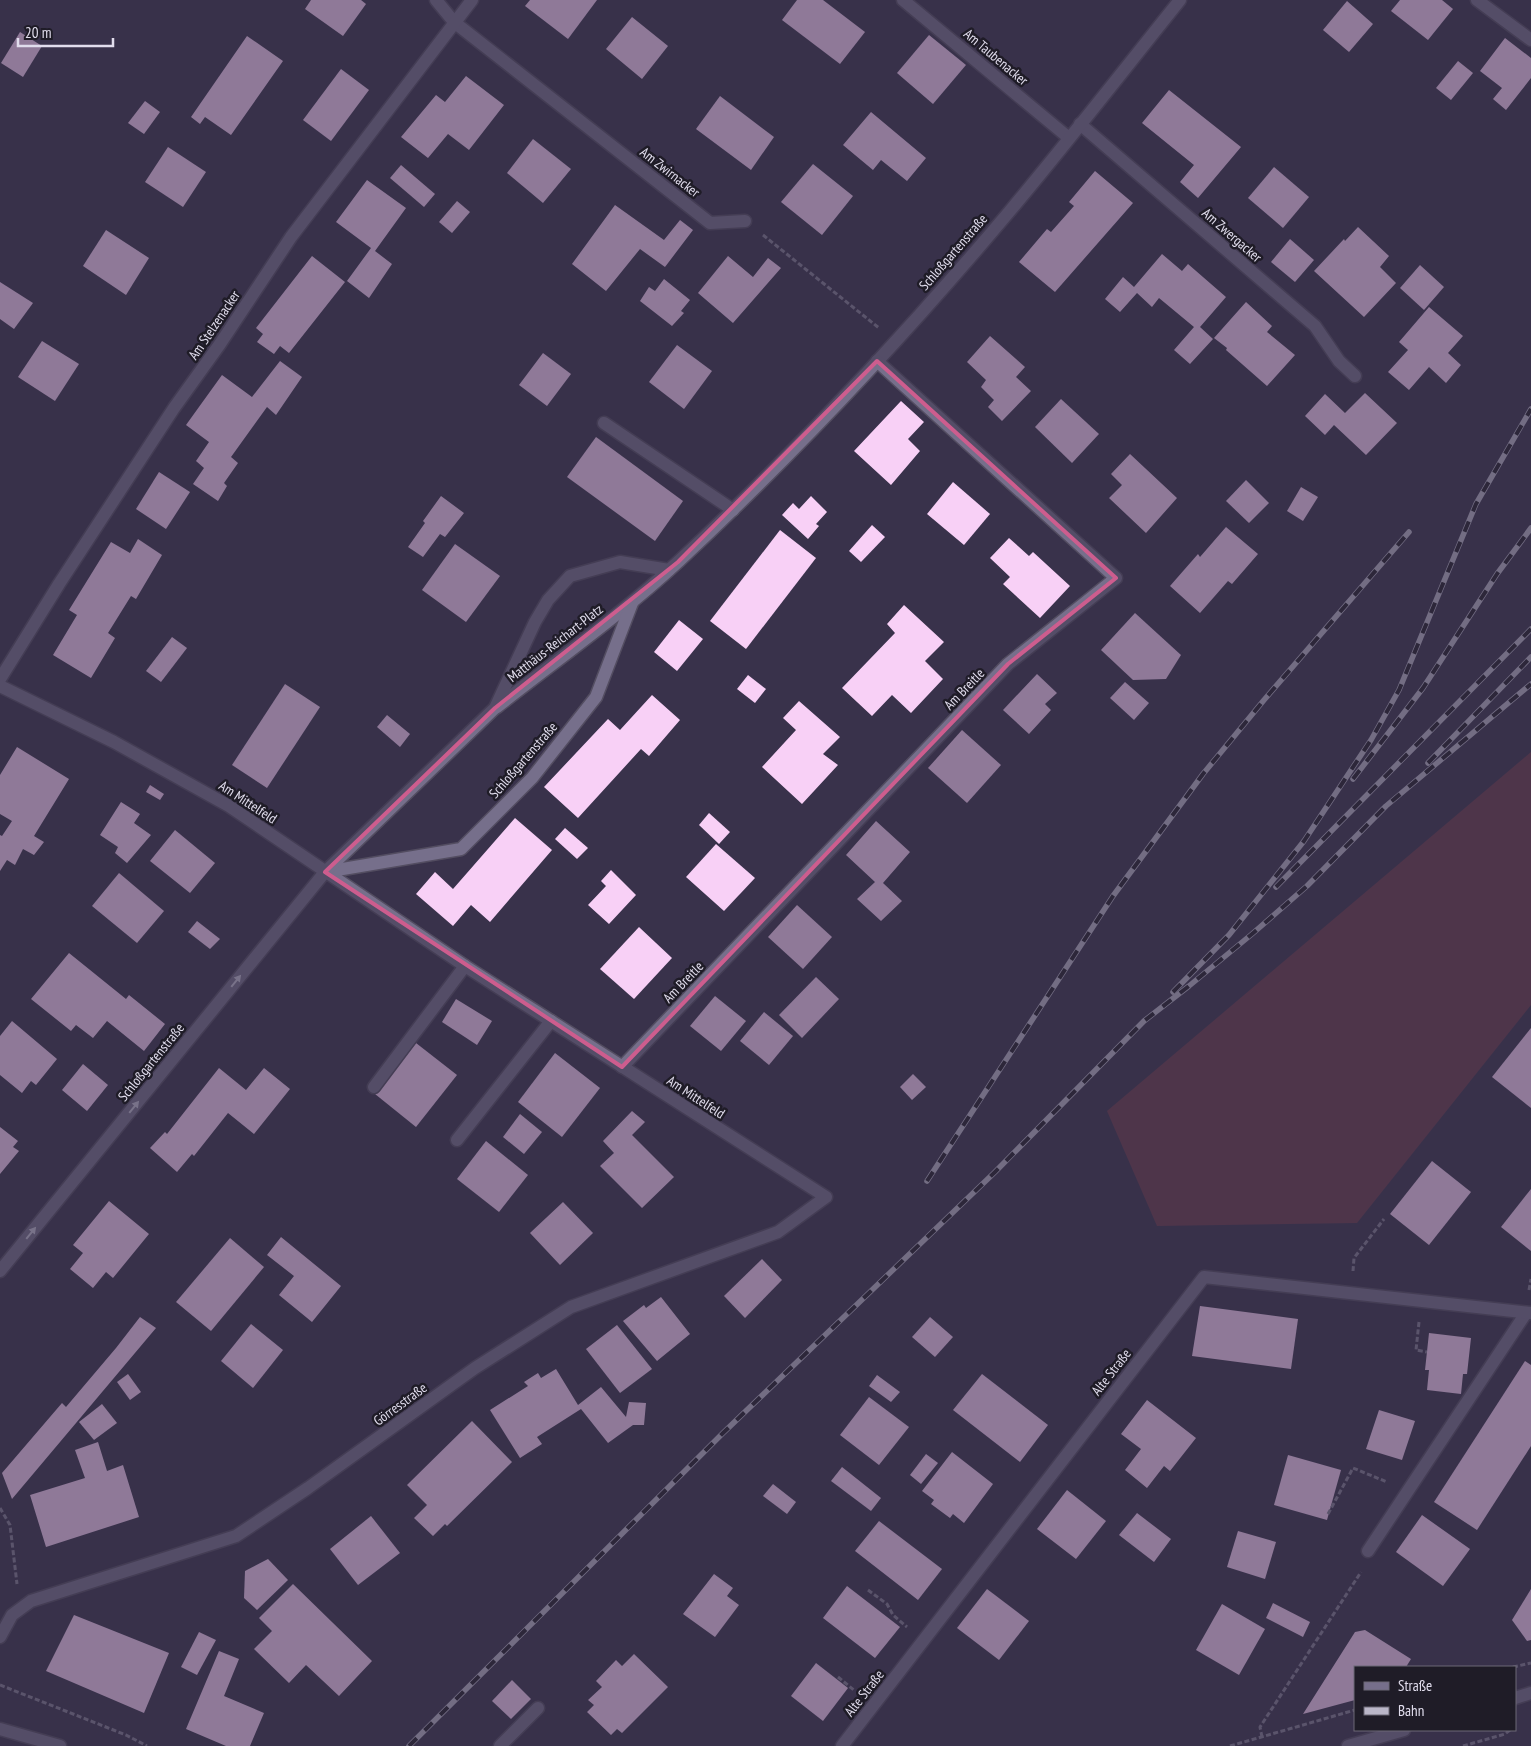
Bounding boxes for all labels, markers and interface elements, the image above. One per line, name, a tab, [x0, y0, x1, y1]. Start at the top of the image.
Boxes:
scale bar	[18, 15, 112, 47]
text: 20 m	[25, 23, 51, 42]
street label: Am Taubenacker	[960, 25, 1032, 89]
street label: Am Zwirnacker	[636, 143, 704, 201]
street label: Am Zwergacker	[1198, 204, 1266, 266]
street label: Schloßgartenstraße	[915, 210, 991, 294]
street label: Am Stelzenacker	[184, 287, 244, 363]
street label: Matthäus-Reichart-Platz	[504, 600, 606, 686]
street label: Am Breitle	[940, 664, 988, 714]
street label: Schloßgartenstraße	[485, 718, 561, 802]
street label: Am Mittelfeld	[215, 777, 281, 827]
street label: Am Breitle	[659, 957, 707, 1007]
one-way arrow	[231, 975, 242, 988]
street label: Schloßgartenstraße	[114, 1019, 188, 1105]
street label: Am Mittelfeld	[663, 1072, 729, 1122]
one-way arrow	[128, 1101, 139, 1114]
one-way arrow	[25, 1227, 36, 1240]
street label: Alte Straße	[1087, 1345, 1135, 1399]
street label: Görresstraße	[370, 1378, 430, 1429]
street label: Alte Straße	[840, 1666, 888, 1720]
legend	[1354, 1666, 1516, 1731]
text: Straße	[1398, 1676, 1432, 1695]
text: Bahn	[1398, 1701, 1424, 1720]

